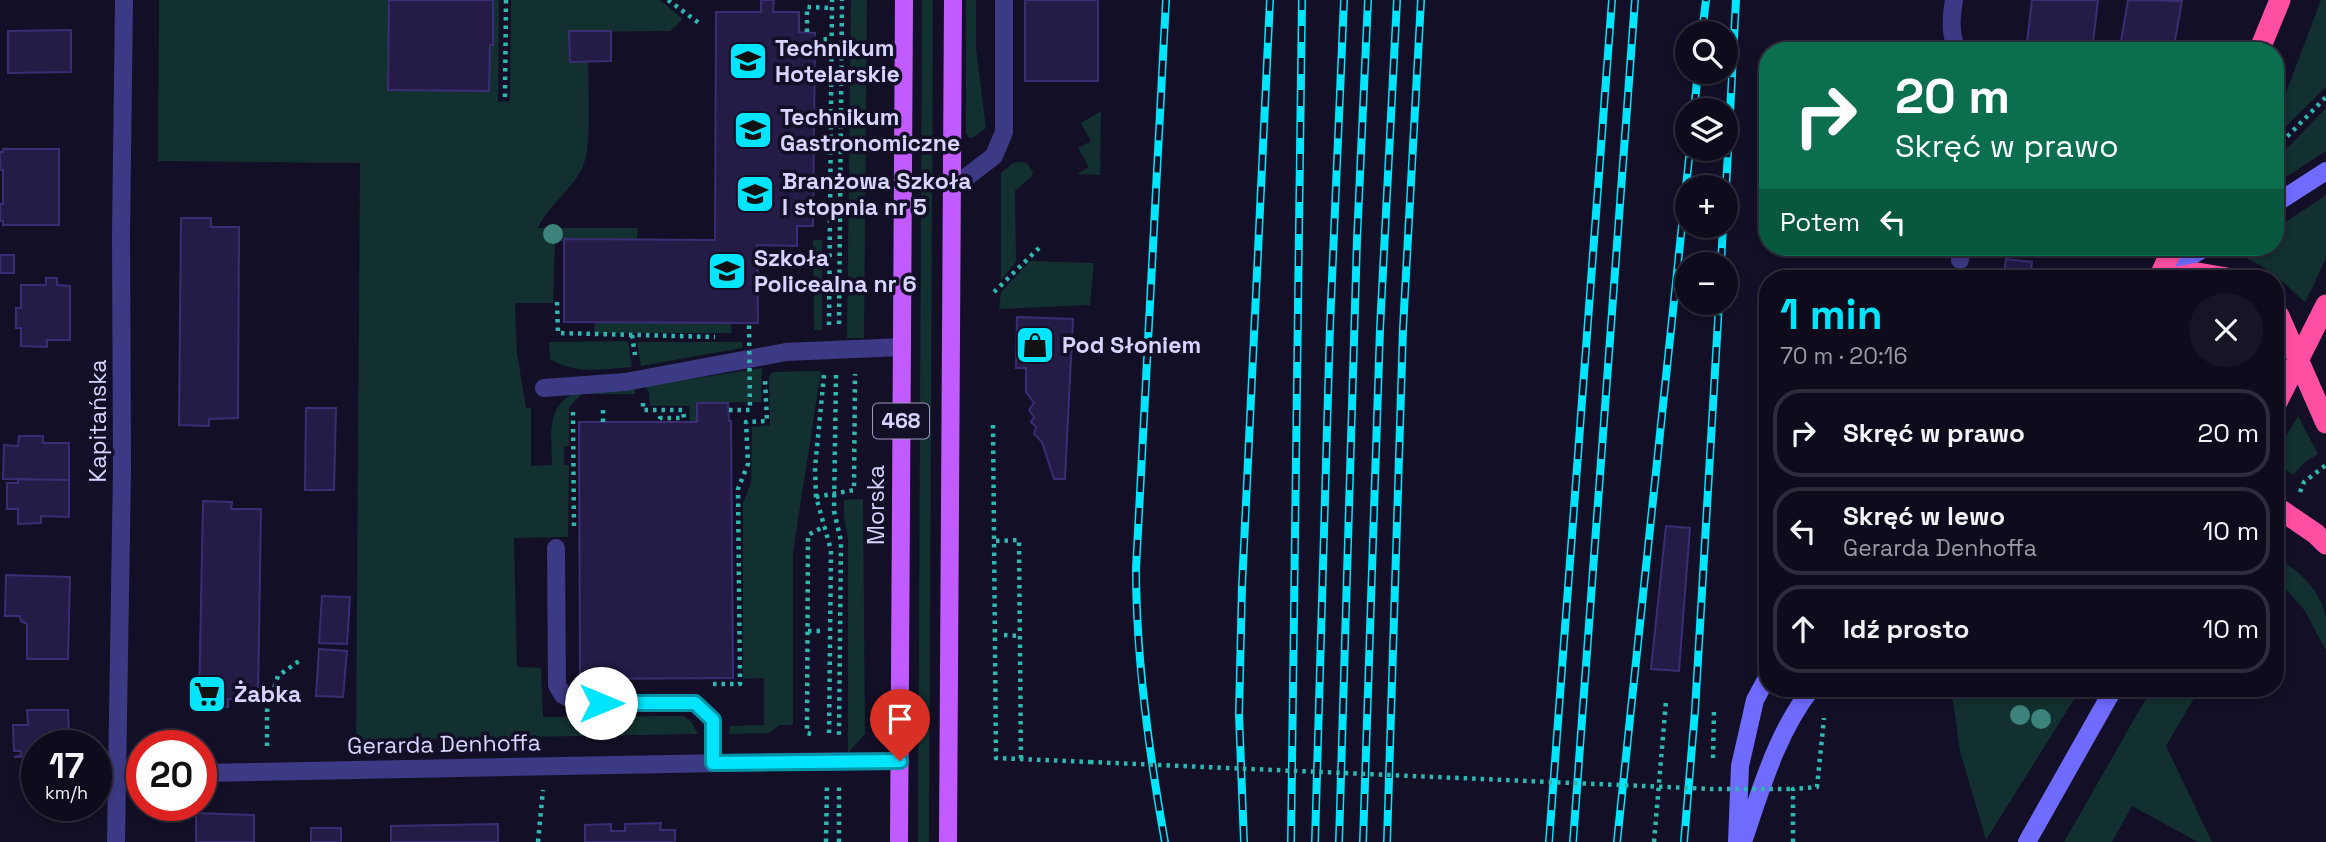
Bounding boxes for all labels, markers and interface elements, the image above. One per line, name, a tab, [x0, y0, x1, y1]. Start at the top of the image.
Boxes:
map controls	[1675, 21, 1738, 315]
button: search	[1675, 21, 1738, 84]
place label: Technikum Hotelarskie	[775, 33, 900, 89]
school or university icon: Technikum Hotelarskie	[727, 40, 769, 82]
text: 20 m	[1895, 65, 2010, 127]
icon: right	[1780, 70, 1871, 161]
button: layers	[1675, 98, 1738, 161]
place label: Technikum Gastronomiczne	[780, 102, 960, 158]
school or university icon: Technikum Gastronomiczne	[732, 109, 774, 151]
text: Skręć w prawo	[1895, 126, 2119, 166]
place label: Branżowa Szkoła I stopnia nr 5	[782, 166, 972, 222]
school or university icon: Branżowa Szkoła I stopnia nr 5	[734, 173, 776, 215]
button: +	[1675, 175, 1738, 238]
icon: left	[1874, 203, 1912, 241]
text: Potem	[1780, 205, 1860, 239]
place label: Szkoła Policealna nr 6	[754, 243, 917, 299]
school or university icon: Szkoła Policealna nr 6	[706, 250, 748, 292]
button: −	[1675, 252, 1738, 315]
text: 1 min	[1780, 288, 1883, 341]
button: close	[2189, 293, 2263, 367]
shop icon: Pod Słoniem	[1014, 324, 1056, 366]
place label: Pod Słoniem	[1062, 330, 1201, 360]
text: 70 m · 20:16	[1780, 341, 1907, 371]
street label: Kapitańska	[83, 360, 113, 483]
road number: 468	[873, 404, 929, 438]
icon: right	[1784, 414, 1822, 452]
text: Skręć w prawo	[1843, 416, 2025, 450]
text: 20 m	[2198, 416, 2259, 450]
street label: Morska	[861, 465, 891, 545]
text: Skręć w lewo	[1843, 499, 2005, 533]
icon: left	[1784, 512, 1822, 550]
text: 10 m	[2202, 514, 2259, 548]
text: Gerarda Denhoffa	[1843, 533, 2037, 563]
icon: ahead	[1784, 610, 1822, 648]
text: Idź prosto	[1843, 612, 1970, 646]
text: 10 m	[2202, 612, 2259, 646]
position arrow	[564, 666, 638, 740]
supermarket icon: Żabka	[186, 673, 228, 715]
place label: Żabka	[234, 679, 301, 709]
pin	[870, 689, 930, 761]
icon: arrive	[881, 700, 919, 738]
street label: Gerarda Denhoffa	[347, 727, 541, 761]
speed limit sign: 20	[126, 730, 217, 821]
text: 17	[49, 744, 84, 788]
text: km/h	[45, 781, 88, 804]

